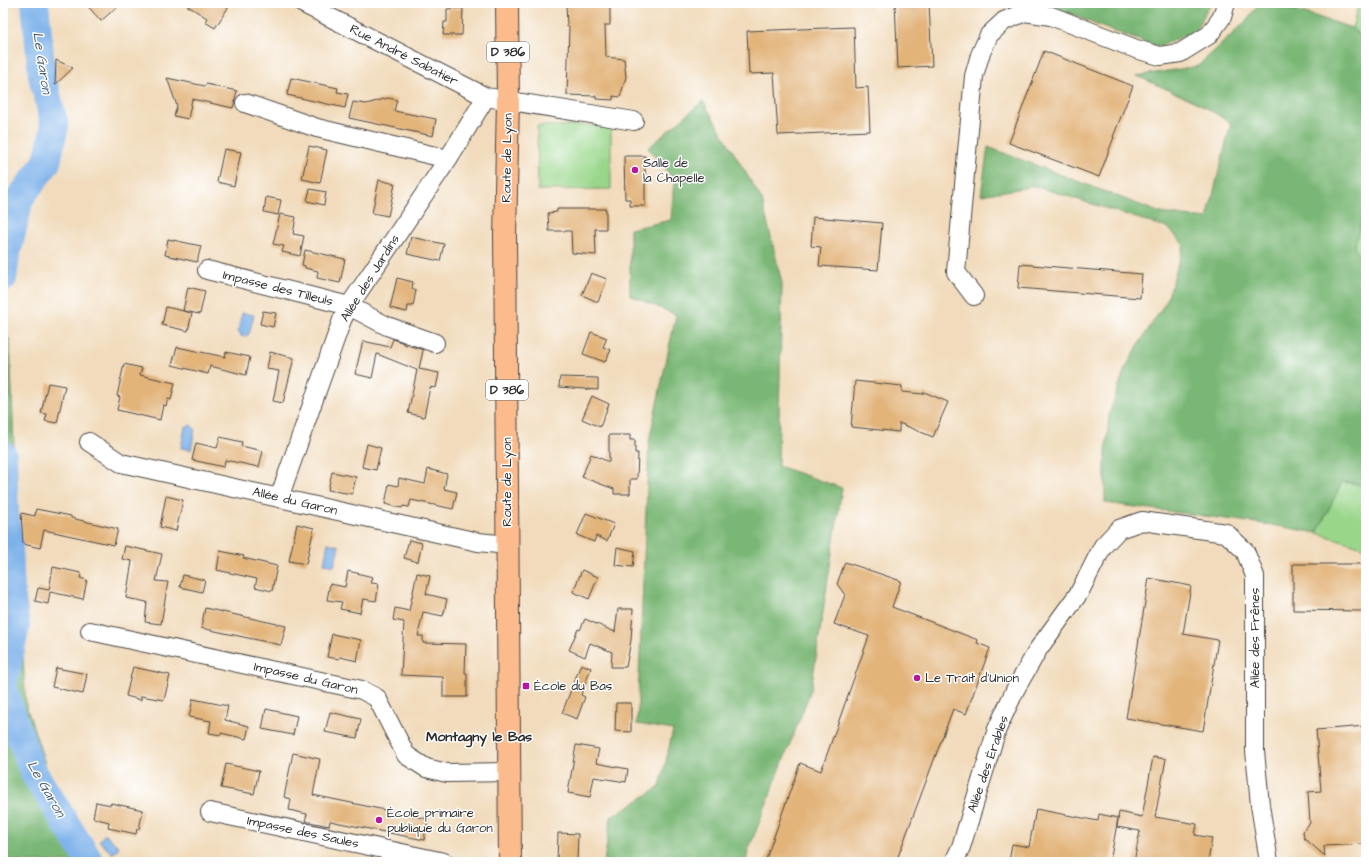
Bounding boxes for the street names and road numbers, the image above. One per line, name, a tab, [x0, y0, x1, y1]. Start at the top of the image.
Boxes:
street label: Rue André Sabatier	[347, 20, 461, 90]
road number: D 386	[487, 42, 529, 62]
street label: Route de Lyon	[497, 113, 518, 203]
street label: Allée des Jardins	[336, 231, 404, 325]
street label: Impasse des Tilleuls	[221, 266, 335, 311]
road number: D 386	[486, 380, 528, 400]
street label: Route de Lyon	[498, 437, 517, 527]
street label: Allée du Garon	[251, 482, 340, 520]
street label: Allée des Frênes	[1246, 587, 1264, 688]
street label: Impasse du Garon	[252, 657, 360, 699]
street label: Allée des Érables	[963, 713, 1013, 815]
street label: Impasse des Saules	[245, 811, 361, 853]

